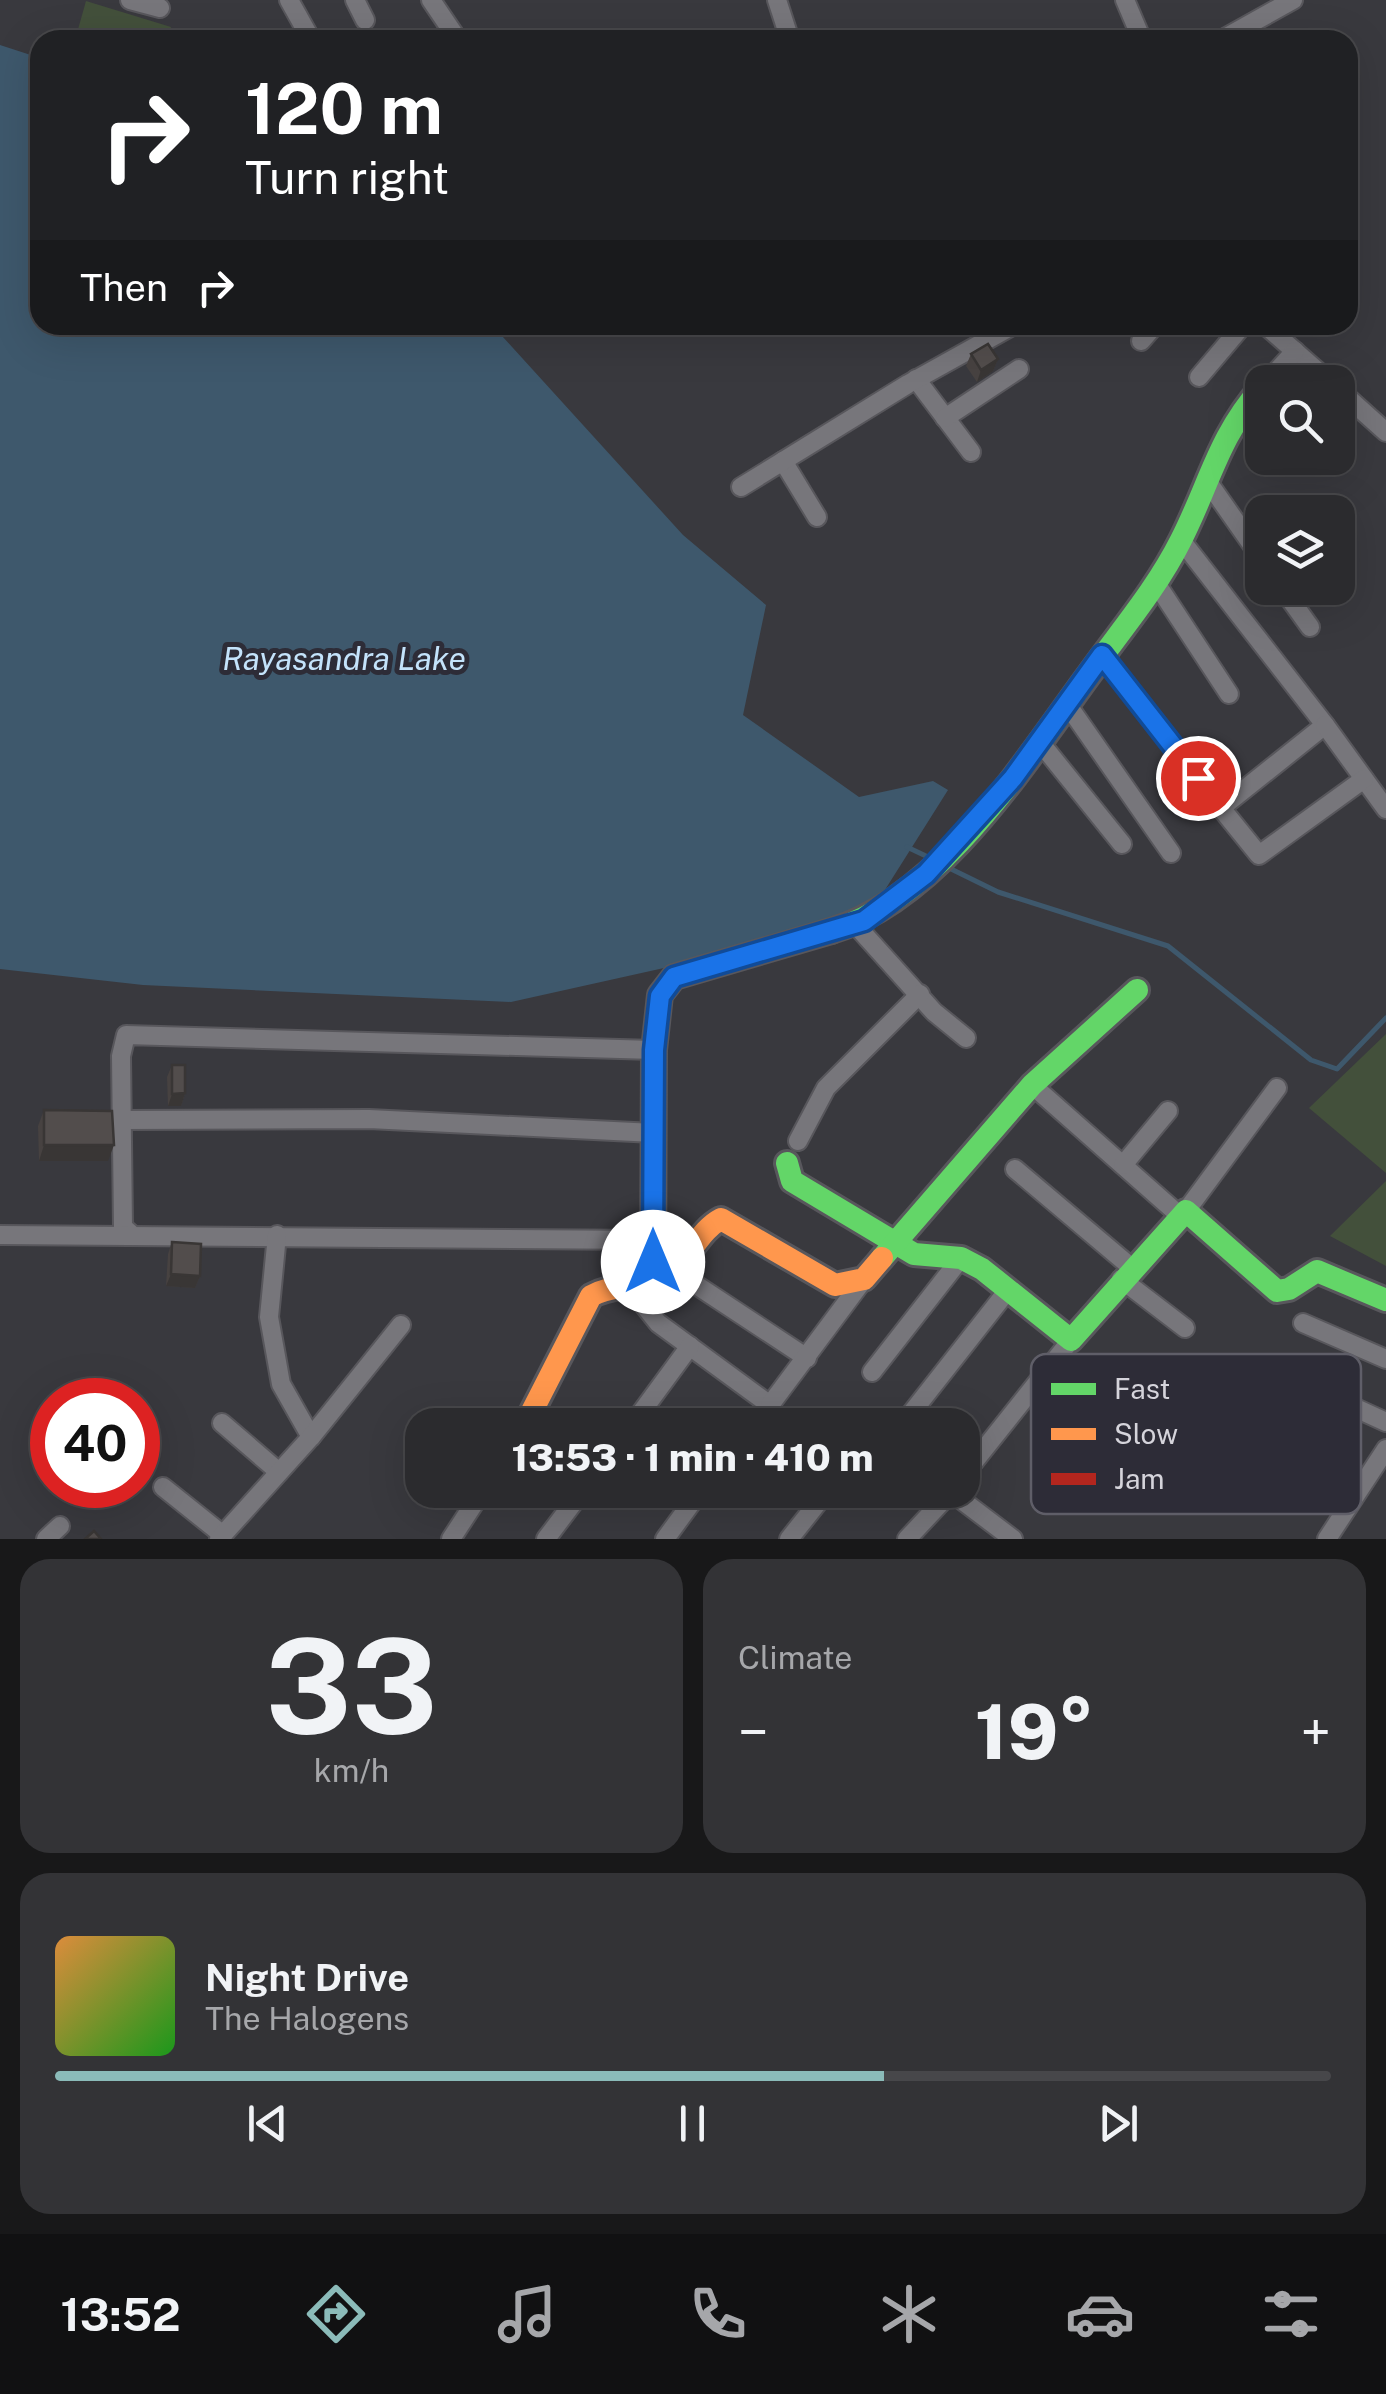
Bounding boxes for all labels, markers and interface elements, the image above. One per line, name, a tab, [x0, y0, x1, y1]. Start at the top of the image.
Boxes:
text: 120 m	[245, 67, 443, 150]
icon: right	[80, 70, 210, 200]
text: Turn right	[245, 151, 449, 204]
icon: right	[188, 260, 243, 315]
text: Then	[80, 265, 168, 310]
map controls	[1245, 365, 1355, 605]
button: search	[1245, 365, 1355, 475]
button: layers	[1245, 495, 1355, 605]
water label: Rayasandra Lake	[222, 640, 466, 677]
pin	[1156, 736, 1241, 821]
icon: arrive	[1171, 751, 1226, 806]
position arrow	[601, 1210, 705, 1314]
legend	[1031, 1354, 1361, 1514]
text: Fast	[1114, 1372, 1170, 1405]
speed limit sign: 40	[30, 1378, 160, 1508]
text: Slow	[1114, 1417, 1178, 1450]
text: 13:53 · 1 min · 410 m	[511, 1435, 874, 1480]
text: Jam	[1114, 1462, 1165, 1495]
text: 33	[265, 1611, 438, 1763]
text: Climate	[738, 1639, 852, 1676]
text: 19°	[975, 1688, 1094, 1776]
text: −	[738, 1700, 769, 1764]
text: +	[1301, 1700, 1331, 1764]
text: km/h	[314, 1752, 389, 1789]
text: Night Drive	[205, 1955, 409, 2000]
text: The Halogens	[205, 2000, 409, 2037]
icon: previous	[240, 2096, 295, 2151]
icon: pause	[665, 2096, 720, 2151]
icon: next	[1091, 2096, 1146, 2151]
icon: directions	[301, 2279, 371, 2349]
icon: music	[492, 2279, 562, 2349]
icon: phone	[683, 2279, 753, 2349]
icon: climate	[874, 2279, 944, 2349]
icon: car	[1065, 2279, 1135, 2349]
icon: filters	[1256, 2279, 1326, 2349]
text: 13:52	[60, 2288, 181, 2341]

